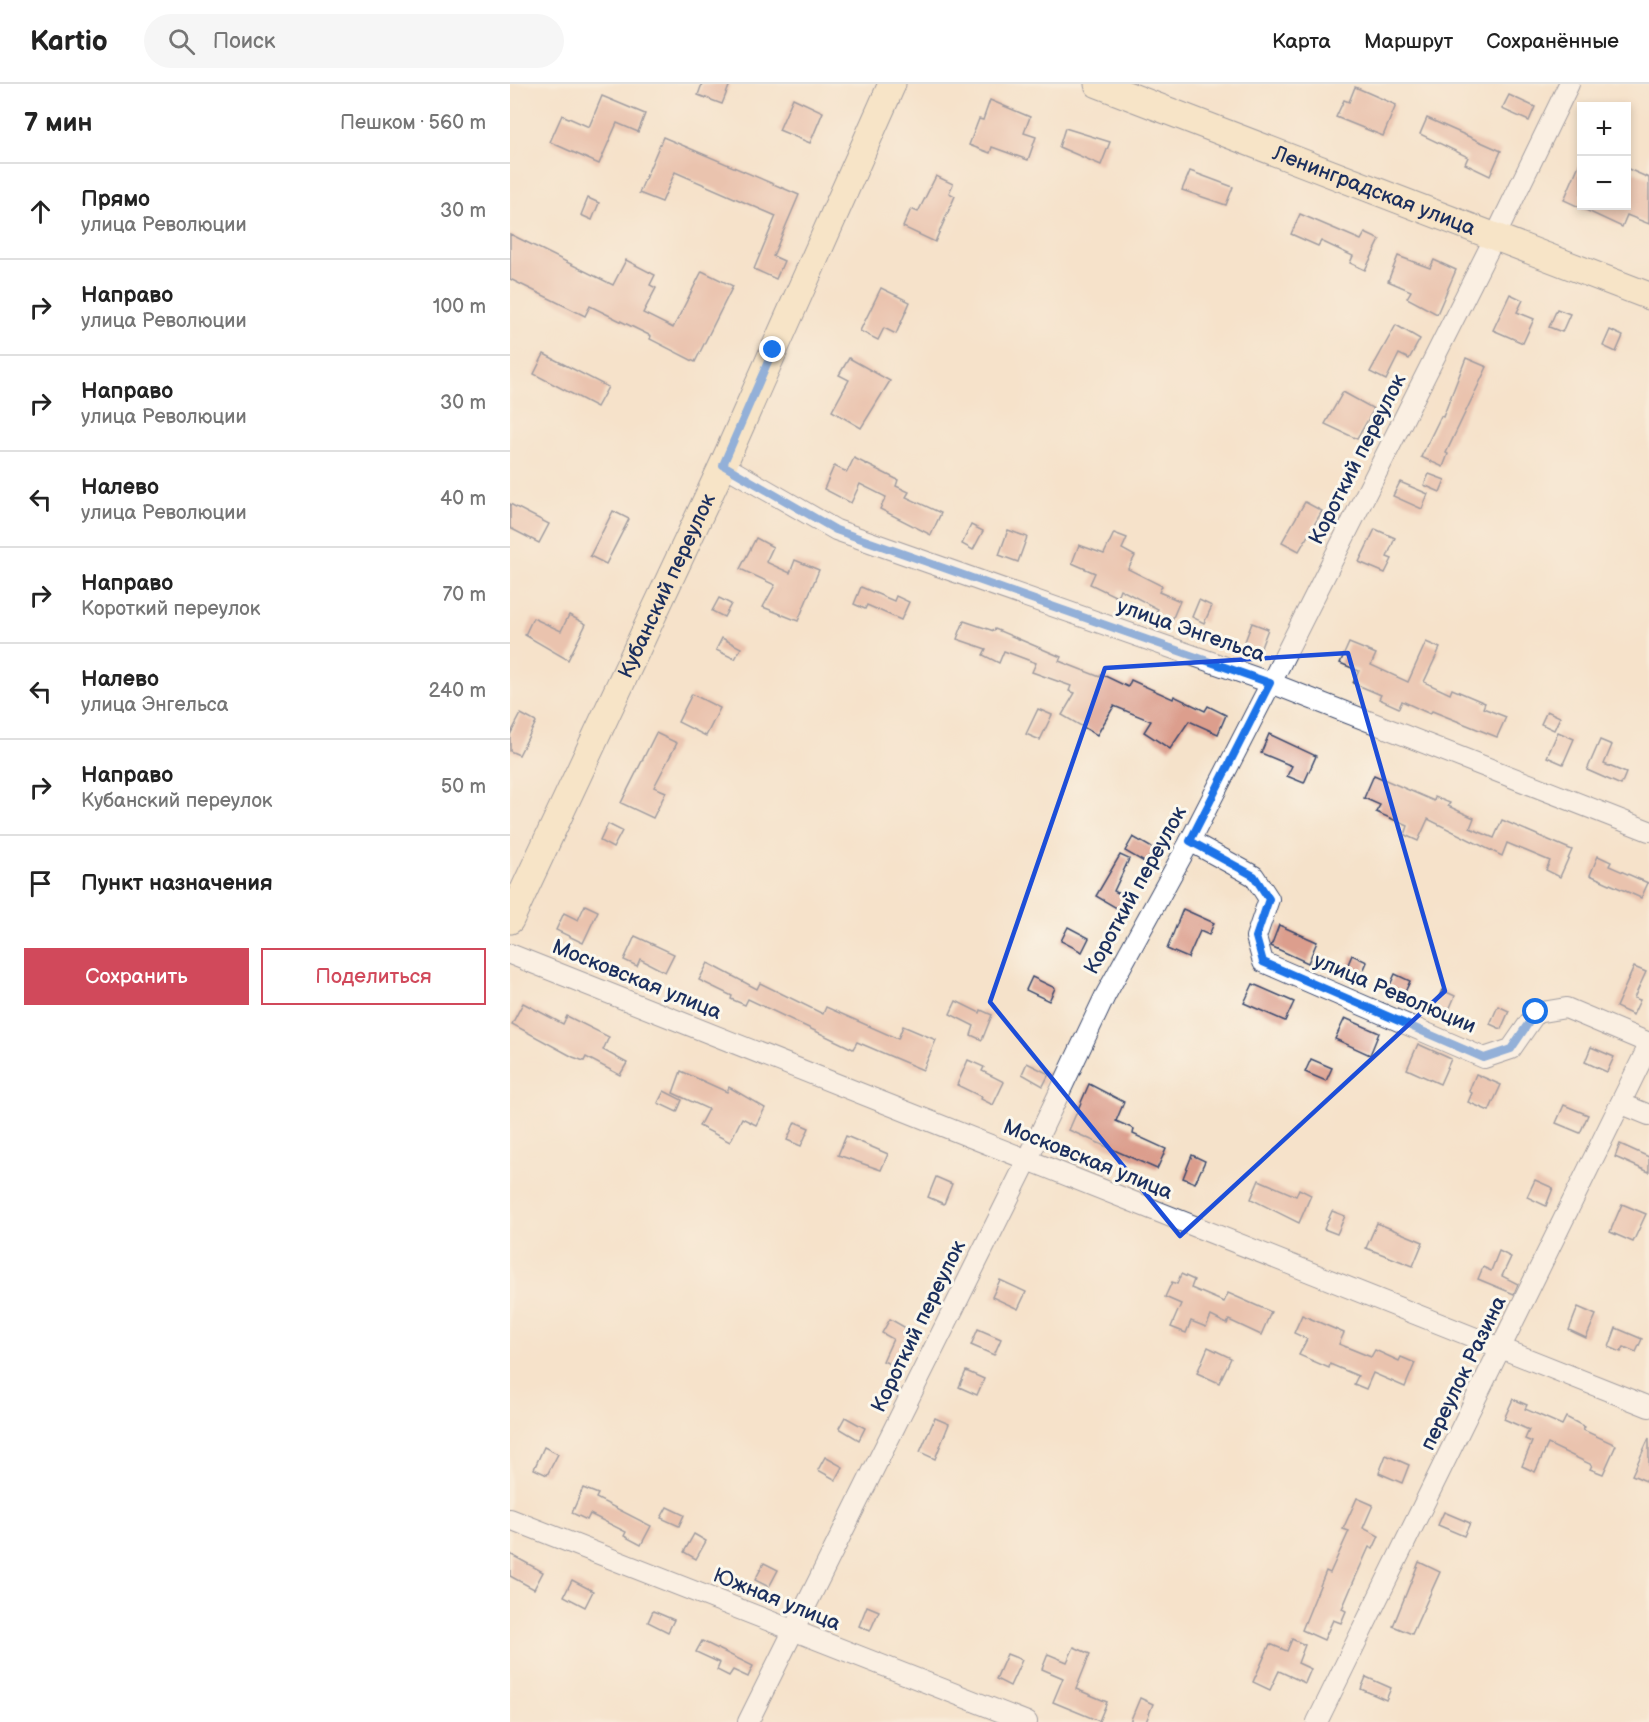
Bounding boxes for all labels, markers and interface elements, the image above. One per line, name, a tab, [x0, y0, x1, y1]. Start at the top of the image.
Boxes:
search box	[144, 14, 564, 68]
text: Kartio	[30, 25, 108, 58]
icon: search	[165, 25, 198, 58]
text: Поиск	[213, 28, 275, 55]
text: Карта	[1272, 29, 1331, 54]
text: Маршрут	[1364, 29, 1453, 54]
text: Сохранённые	[1486, 29, 1619, 54]
map controls	[1577, 102, 1631, 210]
button: +	[1577, 102, 1631, 156]
text: 7 мин	[24, 108, 92, 139]
text: Пешком · 560 m	[340, 111, 486, 135]
street label: Ленинградская улица	[1268, 140, 1479, 241]
button: −	[1577, 156, 1631, 210]
text: Прямо	[81, 186, 150, 213]
icon: ahead	[24, 195, 57, 228]
text: 30 m	[440, 199, 486, 223]
text: улица Революции	[81, 213, 247, 237]
text: Направо	[81, 282, 173, 309]
icon: right	[24, 291, 57, 324]
text: 100 m	[433, 295, 486, 319]
text: улица Революции	[81, 309, 247, 333]
route end	[759, 336, 785, 362]
street label: Короткий переулок	[1304, 370, 1411, 549]
text: Направо	[81, 378, 173, 405]
icon: right	[24, 387, 57, 420]
text: 30 m	[440, 391, 486, 415]
text: улица Революции	[81, 405, 247, 429]
text: Налево	[81, 474, 159, 501]
icon: left	[24, 483, 57, 516]
text: 40 m	[440, 487, 486, 511]
street label: Кубанский переулок	[613, 490, 721, 682]
text: улица Революции	[81, 501, 247, 525]
text: Направо	[81, 570, 173, 597]
icon: right	[24, 579, 57, 612]
text: 70 m	[442, 583, 486, 607]
street label: улица Энгельса	[1114, 593, 1269, 668]
text: Короткий переулок	[81, 597, 260, 621]
text: Налево	[81, 666, 159, 693]
icon: left	[24, 675, 57, 708]
text: 240 m	[429, 679, 486, 703]
text: улица Энгельса	[81, 693, 228, 717]
text: Направо	[81, 762, 173, 789]
icon: right	[24, 771, 57, 804]
text: 50 m	[441, 775, 486, 799]
text: Кубанский переулок	[81, 789, 272, 813]
street label: Короткий переулок	[1079, 802, 1192, 979]
icon: arrive	[24, 867, 57, 900]
text: Пункт назначения	[81, 870, 273, 897]
street label: Московская улица	[548, 934, 726, 1025]
button: Сохранить	[24, 948, 249, 1005]
button: Поделиться	[261, 948, 486, 1005]
street label: улица Революции	[1310, 948, 1480, 1039]
route start	[1522, 998, 1548, 1024]
street label: Московская улица	[999, 1114, 1177, 1205]
street label: Короткий переулок	[866, 1236, 971, 1416]
street label: переулок Разина	[1415, 1291, 1512, 1454]
street label: Южная улица	[710, 1563, 845, 1637]

